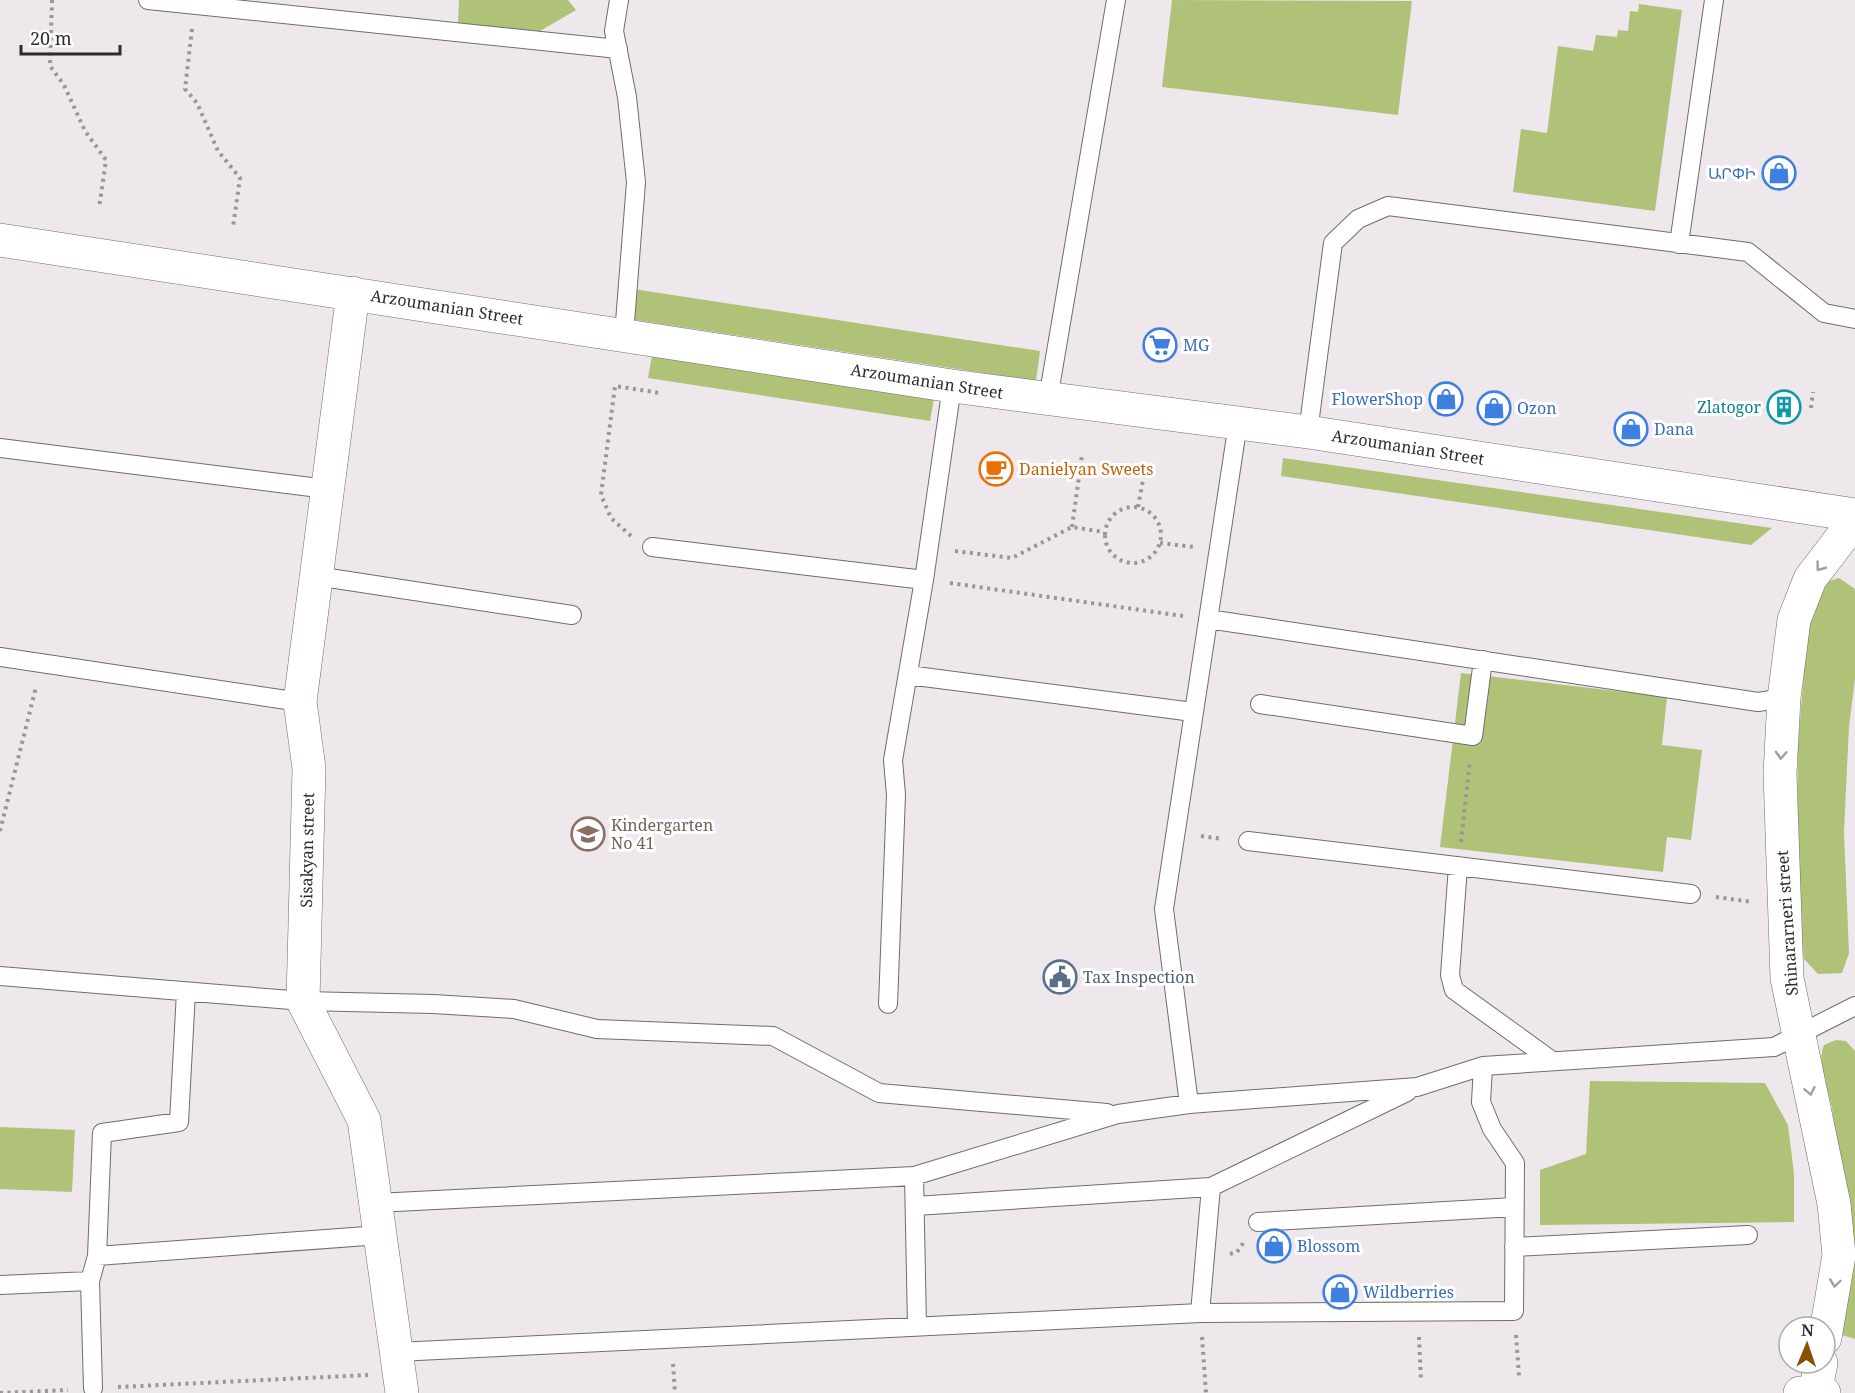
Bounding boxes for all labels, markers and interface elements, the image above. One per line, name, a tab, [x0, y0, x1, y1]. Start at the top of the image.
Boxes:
scale bar	[21, 18, 120, 56]
text: 20 m	[30, 26, 72, 50]
shop icon: ԱՐՓԻ	[1761, 155, 1797, 191]
place label: ԱՐՓԻ	[1708, 162, 1756, 184]
street label: Arzoumanian Street	[369, 284, 525, 330]
supermarket icon: MG	[1142, 327, 1178, 363]
place label: MG	[1183, 334, 1210, 356]
street label: Arzoumanian Street	[849, 358, 1005, 404]
shop icon: FlowerShop	[1428, 381, 1464, 417]
place label: FlowerShop	[1332, 388, 1423, 410]
building icon: Zlatogor	[1766, 389, 1802, 425]
shop icon: Ozon	[1476, 390, 1512, 426]
place label: Zlatogor	[1697, 396, 1761, 418]
place label: Ozon	[1517, 397, 1557, 419]
shop icon: Dana	[1613, 411, 1649, 447]
place label: Dana	[1654, 418, 1694, 440]
street label: Arzoumanian Street	[1330, 424, 1486, 470]
cafe icon: Danielyan Sweets	[978, 451, 1014, 487]
place label: Danielyan Sweets	[1019, 458, 1153, 480]
one-way arrow	[1816, 560, 1827, 571]
one-way arrow	[1775, 750, 1788, 759]
street label: Sisakyan street	[295, 792, 319, 908]
place label: Kindergarten No 41	[611, 814, 713, 854]
school or university icon: Kindergarten No 41	[570, 816, 606, 852]
street label: Shinararneri street	[1771, 849, 1803, 997]
public building icon: Tax Inspection	[1042, 959, 1078, 995]
place label: Tax Inspection	[1083, 966, 1195, 988]
one-way arrow	[1803, 1085, 1816, 1095]
shop icon: Blossom	[1256, 1228, 1292, 1264]
place label: Blossom	[1297, 1235, 1360, 1257]
shop icon: Wildberries	[1322, 1274, 1358, 1310]
one-way arrow	[1830, 1278, 1842, 1287]
place label: Wildberries	[1363, 1281, 1454, 1303]
north arrow	[1777, 1315, 1837, 1375]
text: N	[1801, 1319, 1815, 1341]

